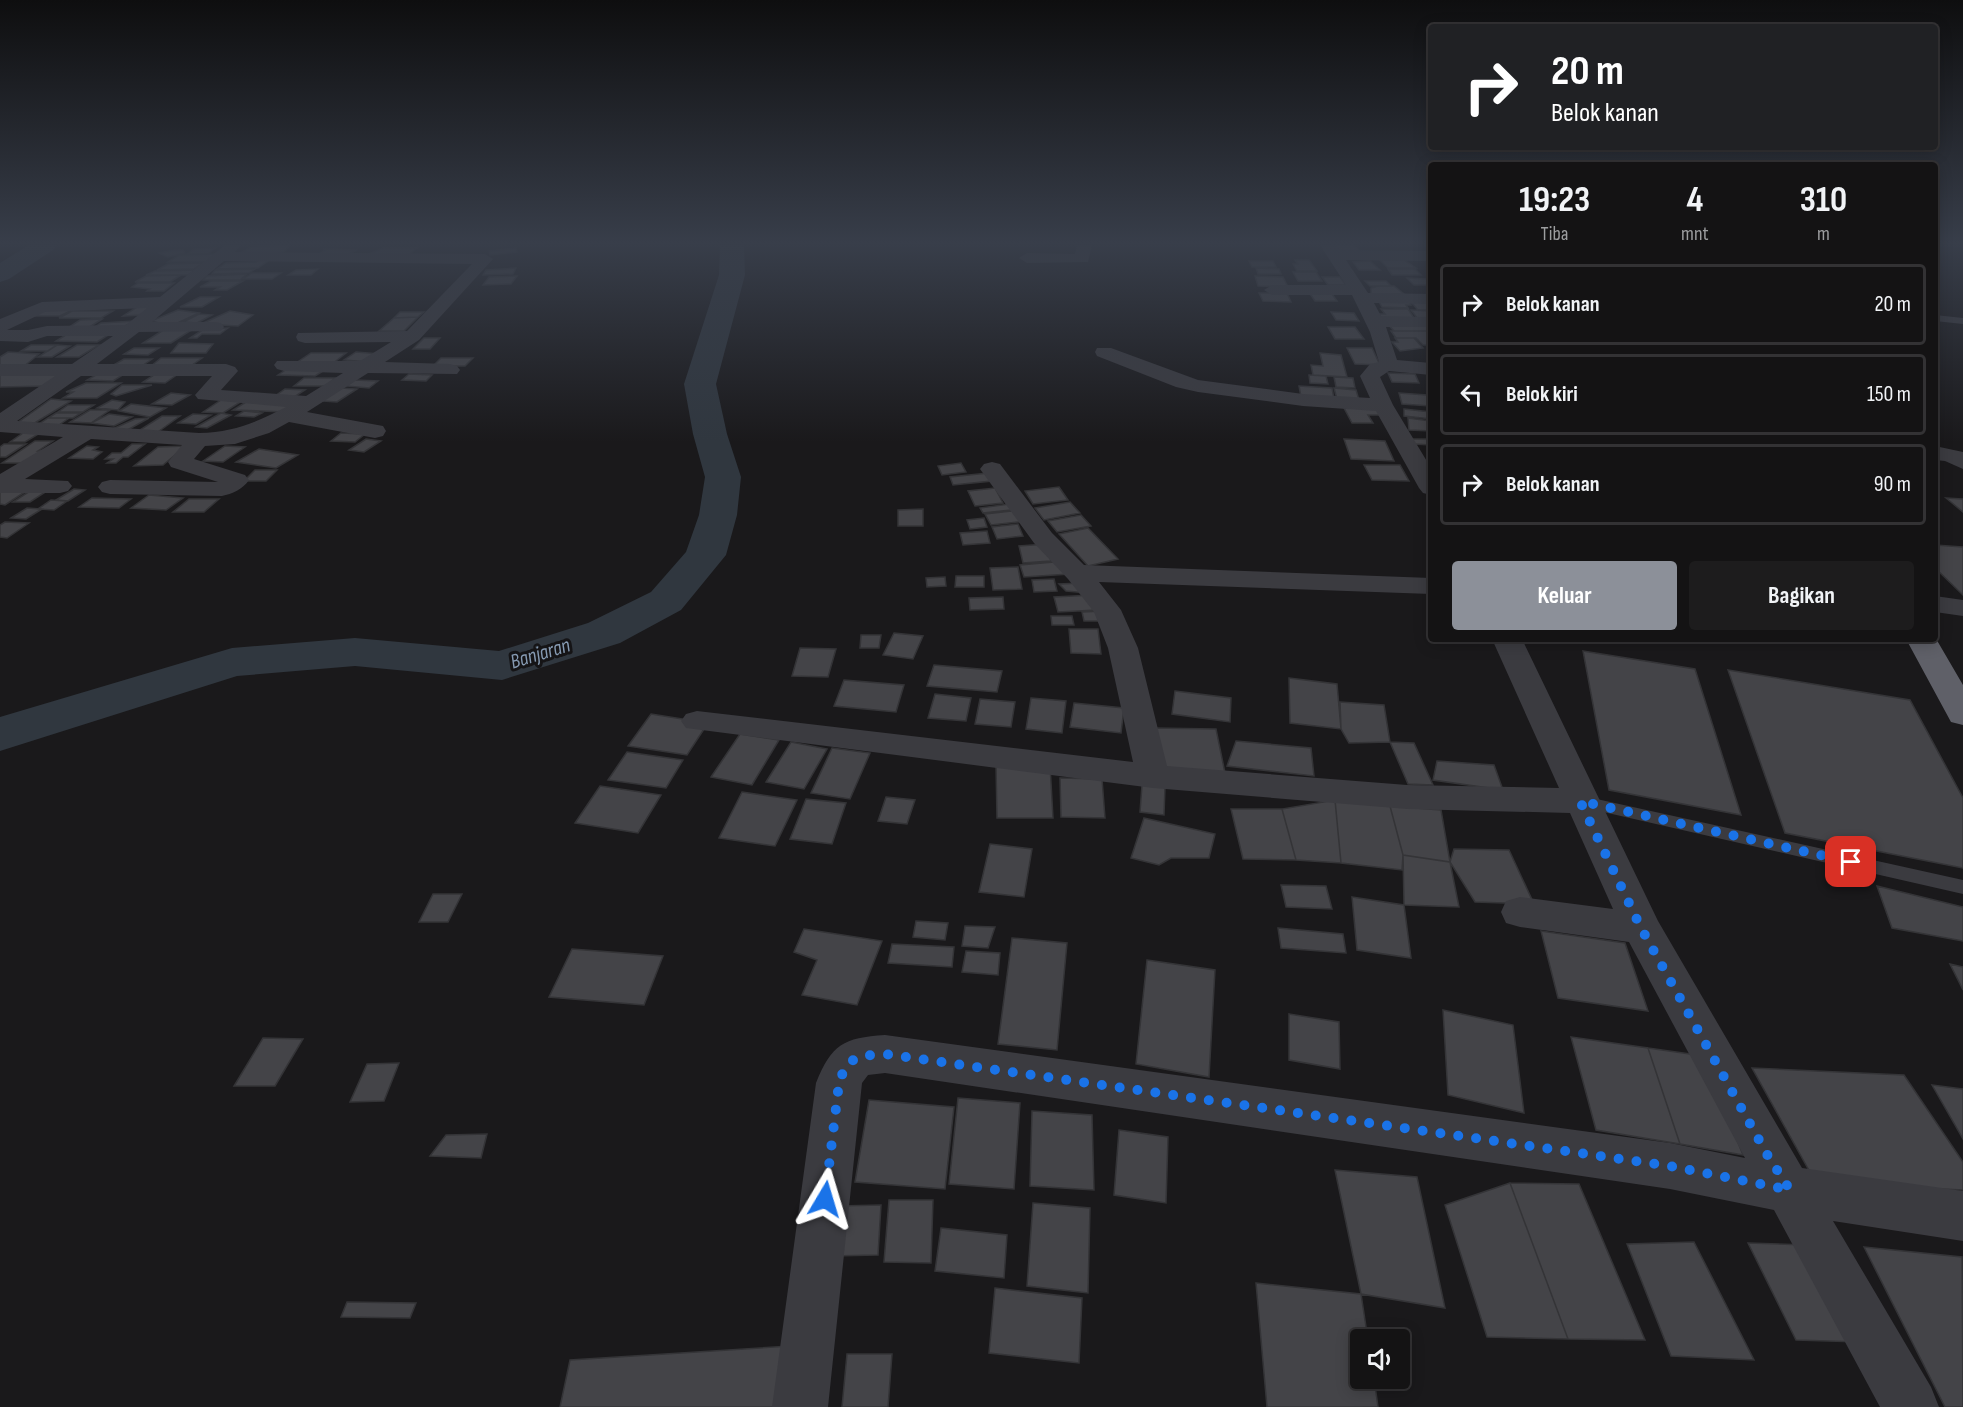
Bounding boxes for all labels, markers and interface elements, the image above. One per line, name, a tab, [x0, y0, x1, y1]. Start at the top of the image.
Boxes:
text: 20 m	[1551, 46, 1624, 97]
icon: right	[1452, 48, 1530, 126]
text: Belok kanan	[1551, 97, 1659, 129]
text: 19:23	[1519, 179, 1590, 222]
text: 4	[1687, 179, 1703, 222]
text: 310	[1800, 179, 1847, 222]
text: Tiba	[1541, 222, 1568, 246]
text: mnt	[1681, 222, 1709, 246]
text: m	[1817, 222, 1830, 246]
icon: right	[1455, 288, 1488, 321]
text: Belok kanan	[1506, 291, 1599, 318]
text: 20 m	[1875, 291, 1911, 318]
icon: left	[1455, 378, 1488, 411]
text: Belok kiri	[1506, 381, 1578, 408]
text: 150 m	[1867, 381, 1911, 408]
icon: right	[1455, 468, 1488, 501]
text: Belok kanan	[1506, 471, 1599, 498]
text: 90 m	[1874, 471, 1911, 498]
button: Keluar	[1452, 561, 1677, 630]
button: Bagikan	[1689, 561, 1914, 630]
water label: Banjaran	[507, 632, 573, 674]
pin	[1825, 836, 1876, 887]
icon: arrive	[1834, 845, 1867, 878]
position arrow	[793, 1167, 857, 1231]
map controls	[1350, 1329, 1410, 1389]
button: sound	[1350, 1329, 1410, 1389]

